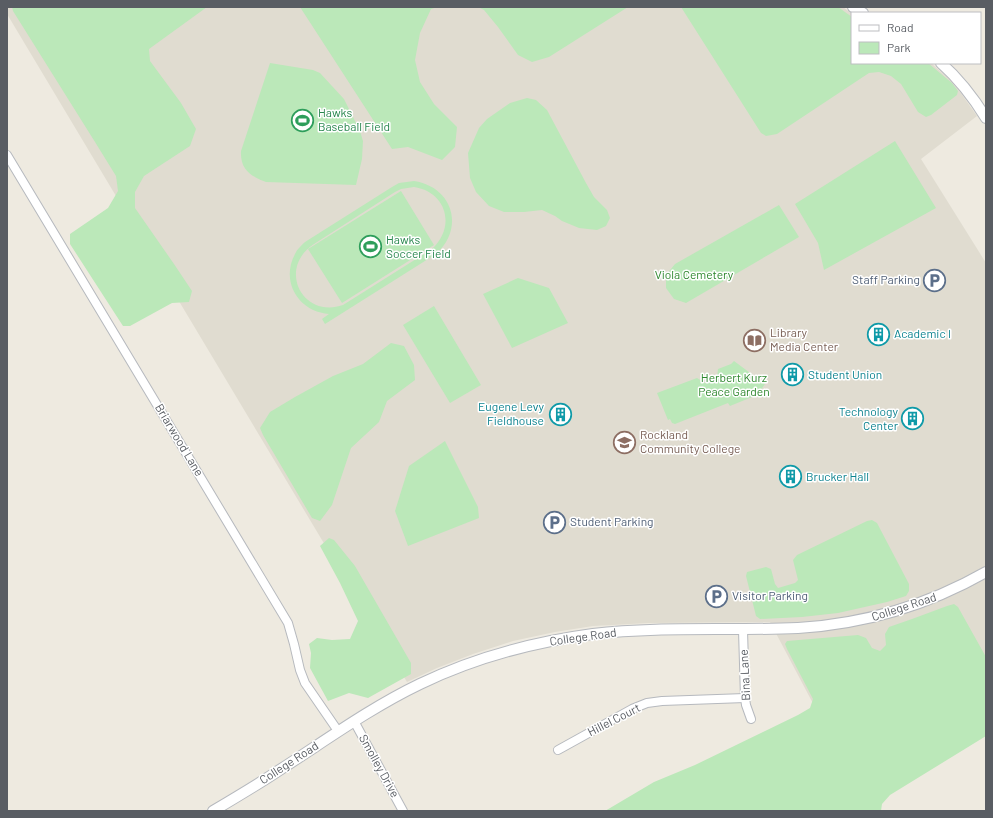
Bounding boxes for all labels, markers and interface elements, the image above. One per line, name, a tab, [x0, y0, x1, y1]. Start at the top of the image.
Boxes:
legend	[851, 12, 981, 64]
text: Road	[887, 20, 914, 34]
text: Park	[887, 40, 911, 54]
place label: Hawks Baseball Field	[318, 105, 390, 133]
sports icon: Hawks Baseball Field	[290, 107, 316, 133]
place label: Hawks Soccer Field	[386, 232, 451, 260]
sports icon: Hawks Soccer Field	[358, 234, 384, 260]
park label: Viola Cemetery	[655, 267, 734, 281]
parking icon: Staff Parking	[922, 267, 948, 293]
place label: Staff Parking	[852, 272, 920, 286]
building icon: Academic I	[866, 321, 892, 347]
place label: Library Media Center	[770, 325, 839, 353]
place label: Academic I	[894, 326, 951, 340]
library icon: Library Media Center	[741, 327, 767, 353]
building icon: Student Union	[780, 362, 806, 388]
place label: Student Union	[808, 367, 882, 381]
park label: Herbert Kurz Peace Garden	[698, 370, 770, 398]
place label: Eugene Levy Fieldhouse	[478, 399, 544, 427]
street label: Briarwood Lane	[153, 401, 207, 478]
building icon: Eugene Levy Fieldhouse	[547, 401, 573, 427]
place label: Technology Center	[839, 404, 899, 432]
building icon: Technology Center	[900, 406, 926, 432]
place label: Rockland Community College	[640, 427, 740, 455]
school or university icon: Rockland Community College	[612, 429, 638, 455]
building icon: Brucker Hall	[778, 464, 804, 490]
place label: Brucker Hall	[806, 469, 869, 483]
parking icon: Student Parking	[542, 509, 568, 535]
place label: Student Parking	[570, 514, 654, 528]
parking icon: Visitor Parking	[703, 583, 729, 609]
place label: Visitor Parking	[732, 588, 808, 602]
street label: College Road	[869, 589, 938, 623]
street label: College Road	[548, 624, 617, 648]
street label: Bina Lane	[736, 649, 752, 701]
street label: Hillel Court	[585, 700, 642, 738]
street label: Smolley Drive	[357, 732, 403, 799]
street label: College Road	[256, 738, 321, 786]

